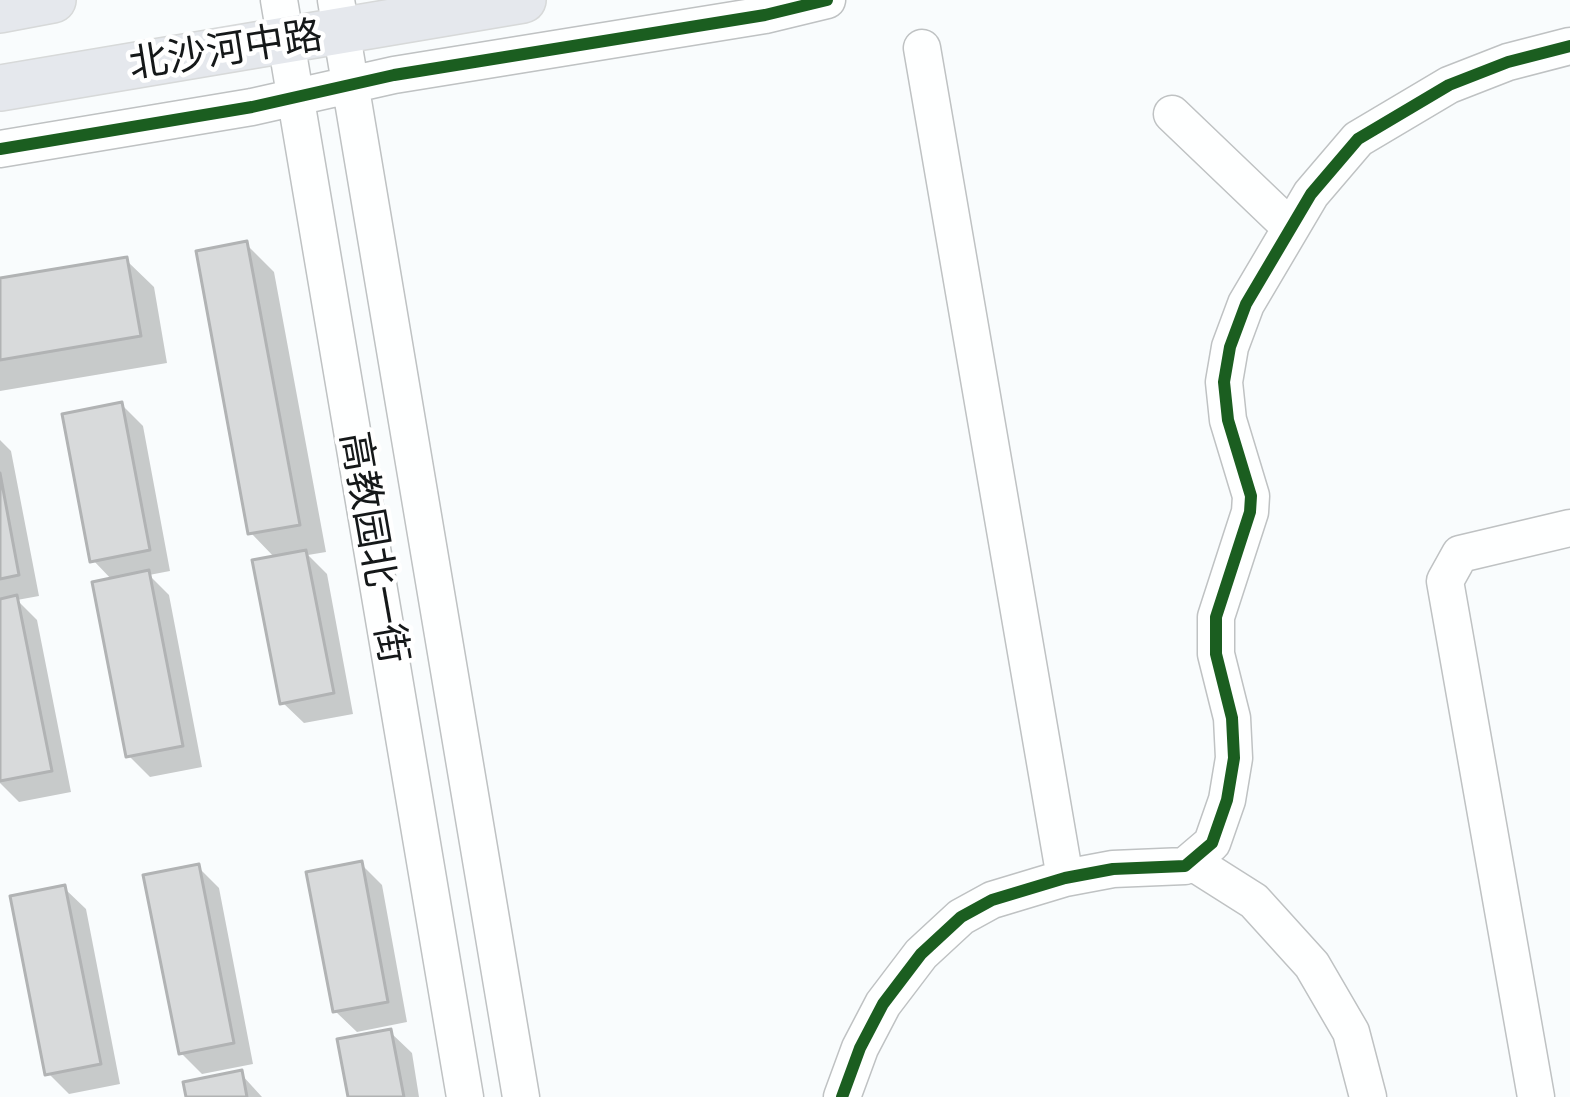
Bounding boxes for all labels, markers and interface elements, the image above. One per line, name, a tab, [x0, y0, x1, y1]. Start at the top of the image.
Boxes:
street label: 北沙河中路	[126, 14, 326, 90]
street label: 高教园北一街	[329, 429, 415, 667]

